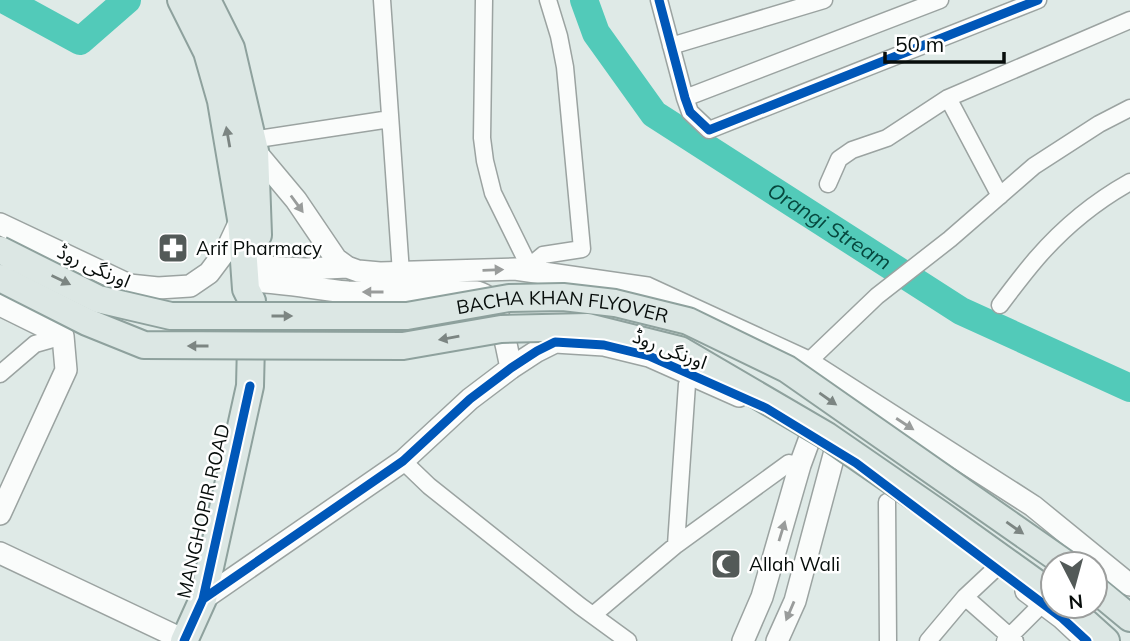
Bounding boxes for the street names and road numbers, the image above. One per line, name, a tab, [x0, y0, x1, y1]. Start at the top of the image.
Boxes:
street label: اورنگی روڈ	[54, 239, 134, 293]
street label: BACHA KHAN FLYOVER	[454, 285, 671, 328]
street label: اورنگی روڈ	[629, 324, 711, 374]
street label: MANGHOPIR ROAD	[171, 421, 235, 601]

